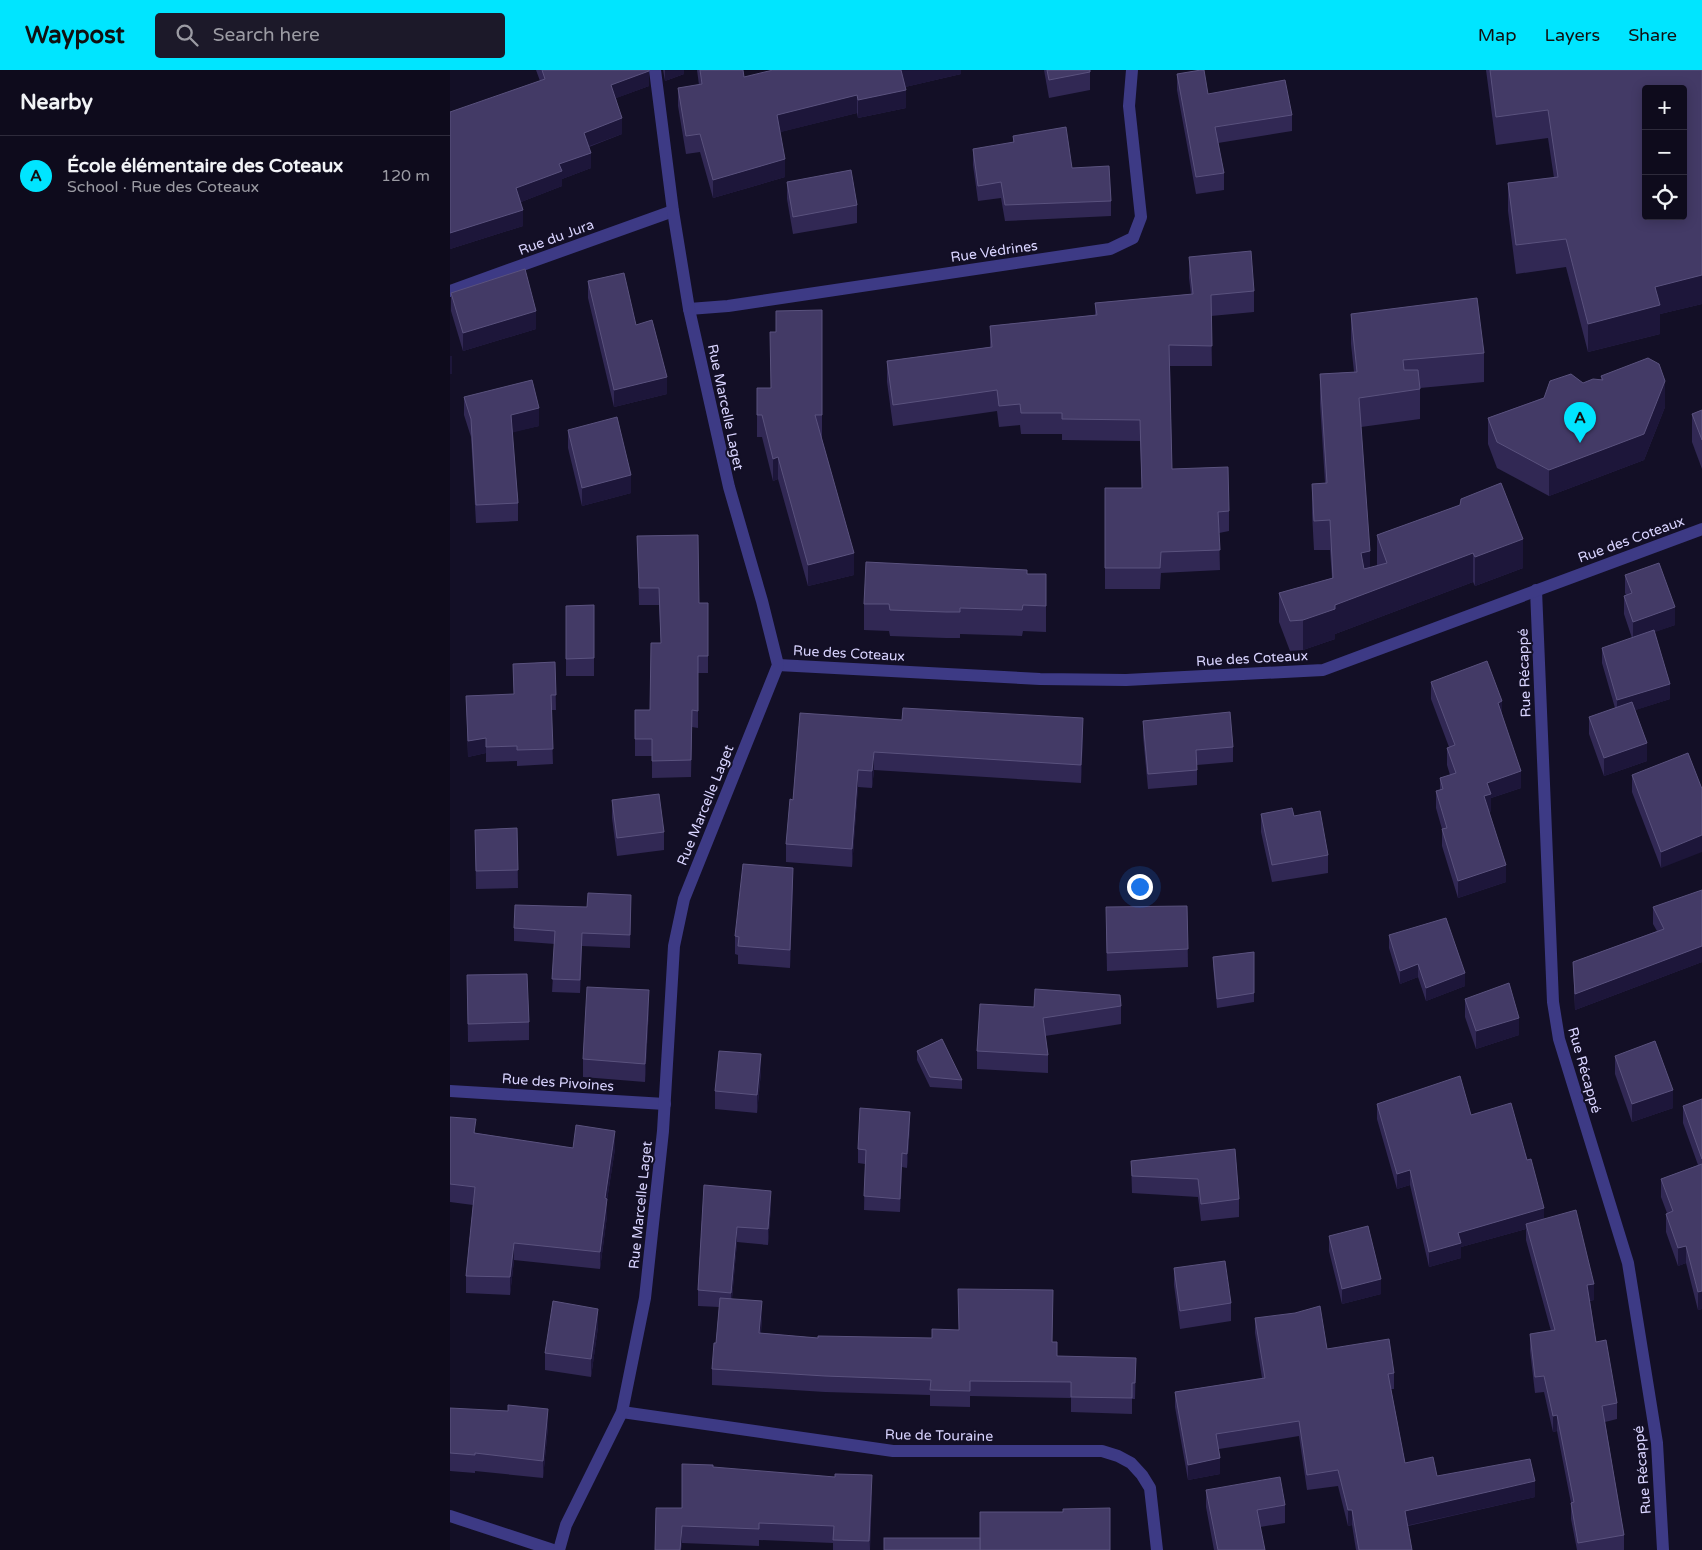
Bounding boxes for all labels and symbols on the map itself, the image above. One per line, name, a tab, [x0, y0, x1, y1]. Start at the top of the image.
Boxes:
street label: Rue du Jura	[516, 216, 596, 259]
street label: Rue Védrines	[949, 237, 1039, 266]
street label: Rue Marcelle Laget	[704, 342, 747, 472]
pin: A	[1564, 402, 1596, 443]
street label: Rue des Coteaux	[1576, 512, 1687, 567]
street label: Rue Récappé	[1514, 628, 1535, 718]
street label: Rue des Coteaux	[793, 642, 905, 665]
street label: Rue des Coteaux	[1196, 647, 1308, 670]
street label: Rue Marcelle Laget	[674, 742, 738, 868]
your location	[1127, 874, 1153, 900]
street label: Rue Récappé	[1564, 1025, 1605, 1115]
street label: Rue des Pivoines	[501, 1070, 615, 1095]
street label: Rue Marcelle Laget	[625, 1140, 656, 1270]
street label: Rue Récappé	[1630, 1425, 1655, 1515]
street label: Rue de Touraine	[885, 1426, 993, 1445]

